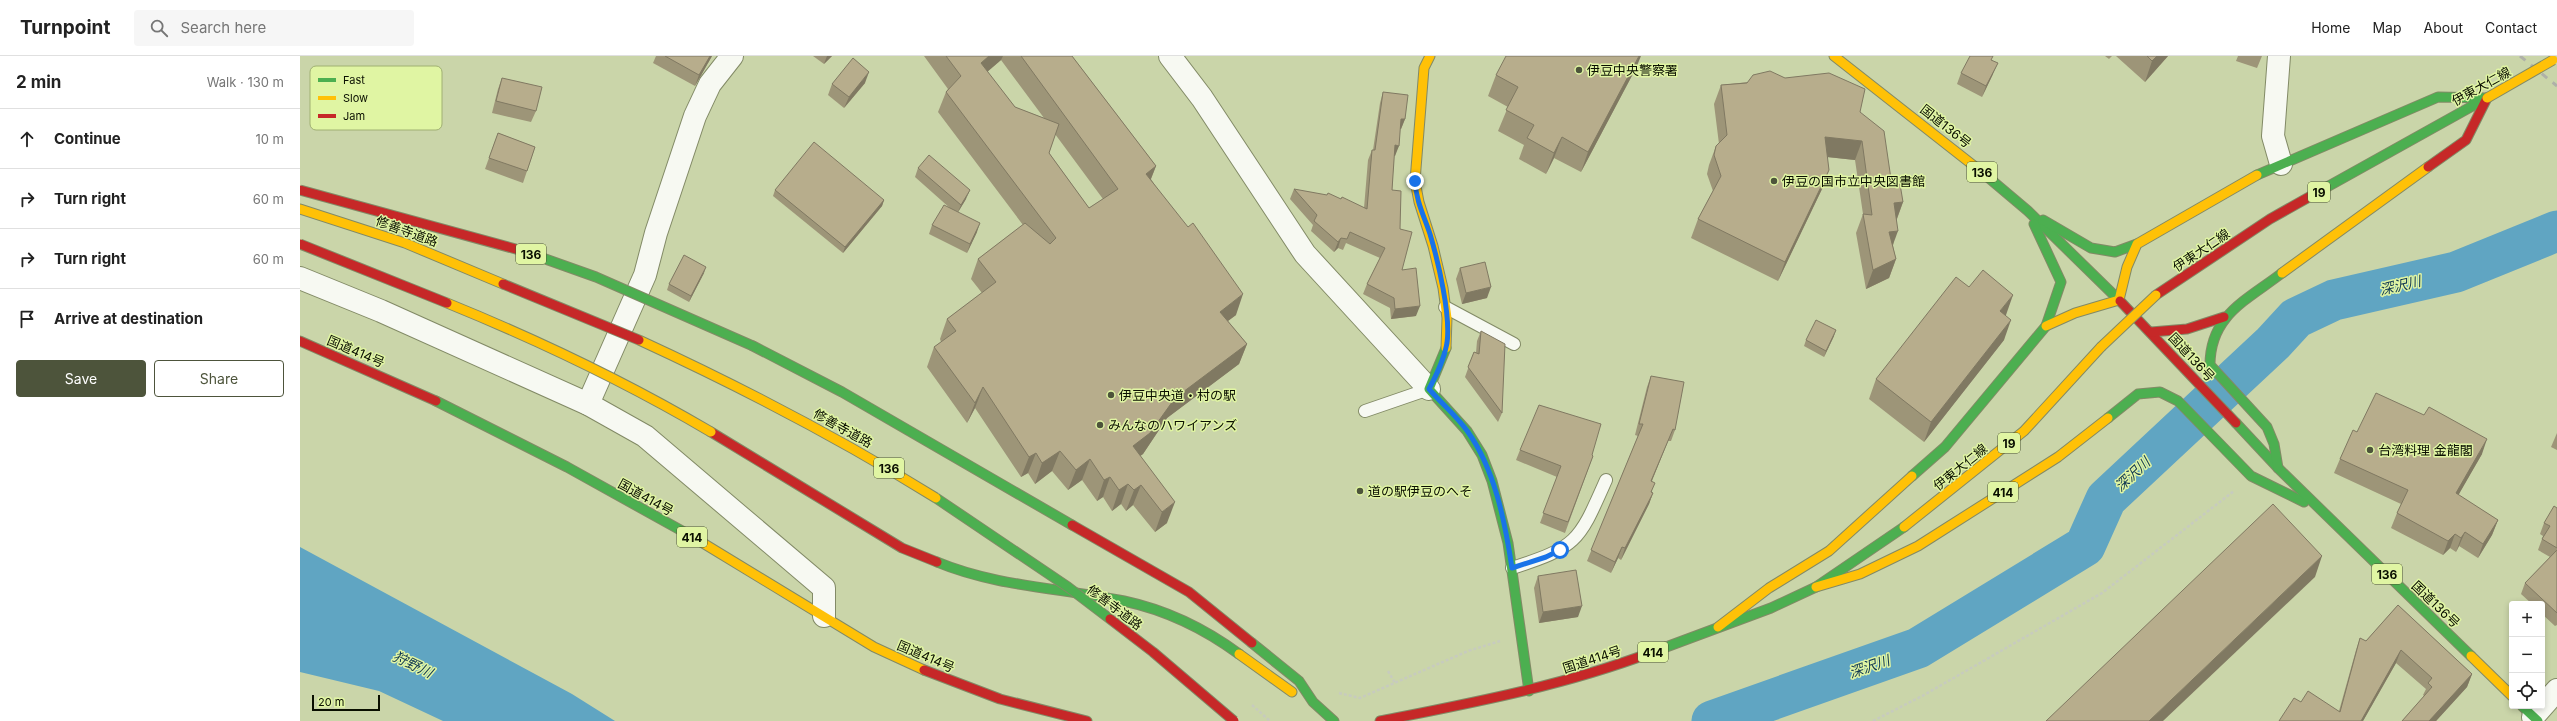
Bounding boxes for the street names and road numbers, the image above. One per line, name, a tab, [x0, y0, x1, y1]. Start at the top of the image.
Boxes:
street label: 伊東大仁線	[2449, 63, 2513, 109]
street label: 国道136号	[1917, 101, 1975, 151]
road number: 136	[1967, 162, 1997, 182]
road number: 19	[2308, 182, 2330, 202]
street label: 修善寺道路	[374, 212, 440, 250]
street label: 伊東大仁線	[2170, 225, 2232, 275]
road number: 136	[516, 244, 546, 264]
street label: 国道136号	[2166, 329, 2218, 385]
street label: 国道414号	[325, 332, 387, 370]
street label: 修善寺道路	[811, 405, 875, 451]
road number: 19	[1998, 433, 2020, 453]
street label: 伊東大仁線	[1930, 440, 1990, 494]
road number: 136	[874, 458, 904, 478]
street label: 国道414号	[616, 475, 676, 519]
road number: 414	[1988, 482, 2018, 502]
road number: 414	[677, 527, 707, 547]
road number: 136	[2372, 564, 2402, 584]
street label: 国道136号	[2409, 577, 2463, 631]
street label: 修善寺道路	[1084, 581, 1146, 633]
street label: 国道414号	[895, 637, 957, 675]
street label: 国道414号	[1561, 642, 1623, 676]
road number: 414	[1638, 642, 1668, 662]

